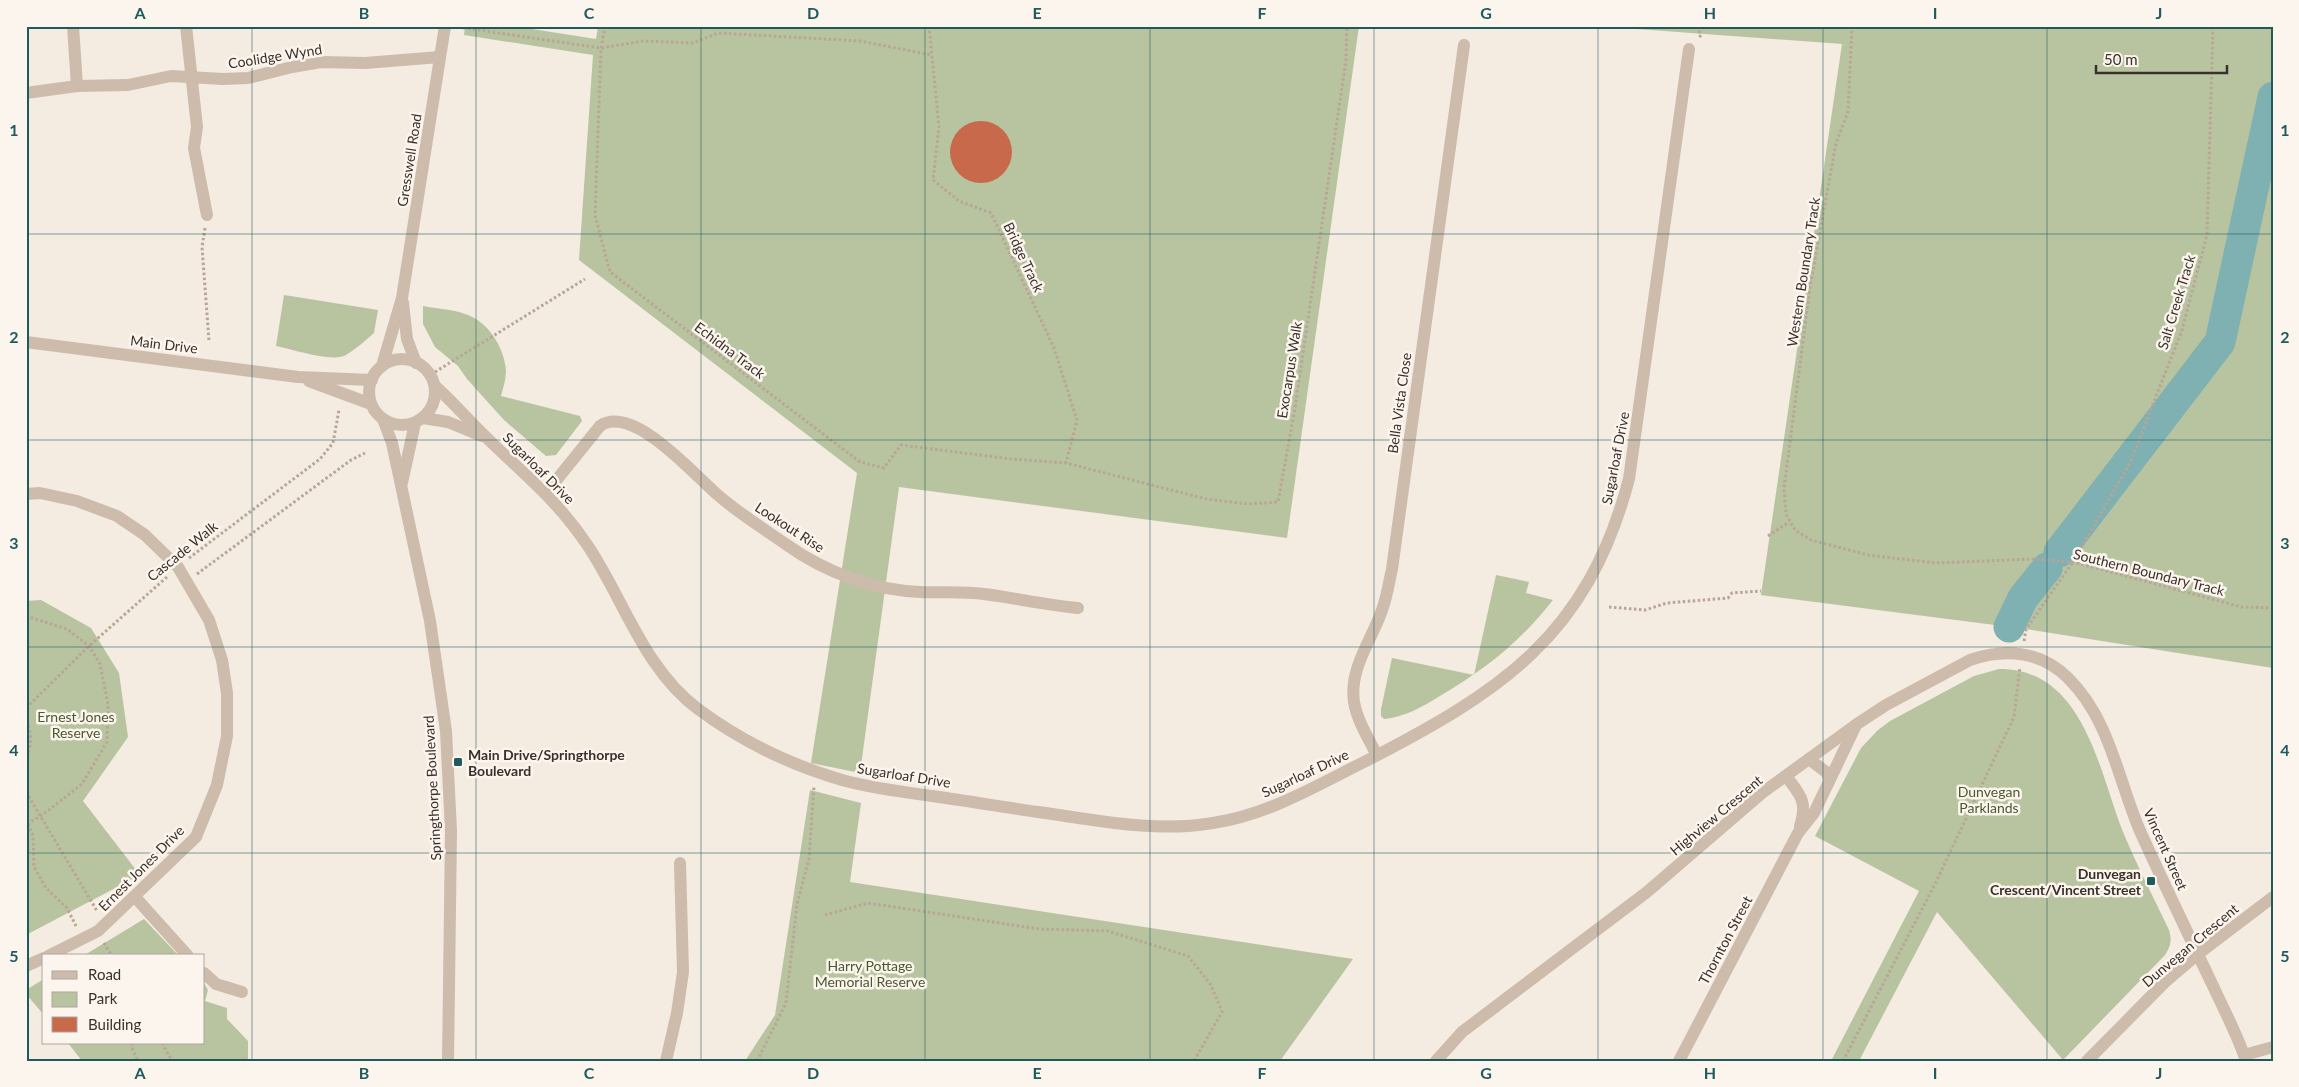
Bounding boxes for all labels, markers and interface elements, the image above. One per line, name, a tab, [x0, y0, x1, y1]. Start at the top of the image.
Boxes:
text: A	[133, 3, 146, 22]
text: B	[359, 3, 369, 22]
text: C	[584, 3, 595, 22]
text: D	[807, 3, 819, 22]
text: E	[1032, 3, 1042, 22]
text: F	[1257, 3, 1267, 22]
text: G	[1480, 3, 1492, 22]
text: H	[1704, 3, 1716, 22]
text: I	[1933, 3, 1937, 22]
text: J	[2156, 3, 2162, 22]
street label: Coolidge Wynd	[227, 40, 323, 72]
scale bar	[2096, 42, 2228, 74]
text: 50 m	[2104, 50, 2138, 68]
street label: Gresswell Road	[393, 112, 425, 208]
text: 1	[9, 120, 19, 139]
text: 1	[2280, 120, 2290, 139]
street label: Western Boundary Track	[1783, 195, 1823, 348]
street label: Bridge Track	[1000, 219, 1048, 296]
street label: Salt Creek Track	[2154, 252, 2199, 351]
street label: Echidna Track	[691, 318, 769, 383]
street label: Exocarpus Walk	[1273, 320, 1305, 420]
text: 2	[9, 327, 19, 346]
text: 2	[2280, 327, 2290, 346]
street label: Main Drive	[129, 331, 199, 357]
street label: Bella Vista Close	[1384, 352, 1414, 454]
street label: Sugarloaf Drive	[1598, 410, 1632, 506]
street label: Sugarloaf Drive	[500, 429, 578, 507]
street label: Lookout Rise	[752, 498, 828, 556]
street label: Cascade Walk	[143, 517, 221, 585]
text: 3	[9, 533, 19, 552]
text: 3	[2280, 533, 2290, 552]
street label: Southern Boundary Track	[2072, 545, 2227, 599]
park label: Ernest Jones Reserve	[37, 708, 115, 741]
street label: Springthorpe Boulevard	[420, 715, 444, 861]
text: 4	[9, 740, 19, 759]
text: 4	[2280, 740, 2290, 759]
street label: Sugarloaf Drive	[1259, 745, 1351, 801]
place label: Main Drive/Springthorpe Boulevard	[468, 746, 625, 779]
marker: Main Drive/Springthorpe Boulevard	[452, 756, 464, 768]
street label: Sugarloaf Drive	[856, 759, 952, 791]
street label: Highview Crescent	[1666, 771, 1766, 859]
park label: Dunvegan Parklands	[1958, 783, 2020, 816]
street label: Vincent Street	[2140, 805, 2192, 893]
street label: Ernest Jones Drive	[95, 822, 187, 914]
place label: Dunvegan Crescent/Vincent Street	[1990, 865, 2142, 898]
marker: Dunvegan Crescent/Vincent Street	[2145, 875, 2157, 887]
street label: Thornton Street	[1695, 893, 1755, 987]
street label: Dunvegan Crescent	[2138, 900, 2242, 990]
text: 5	[9, 946, 19, 965]
text: 5	[2280, 946, 2290, 965]
legend	[42, 954, 205, 1044]
park label: Harry Pottage Memorial Reserve	[815, 957, 925, 990]
text: Road	[88, 965, 121, 983]
text: Park	[88, 989, 118, 1007]
text: Building	[88, 1015, 141, 1033]
text: A	[133, 1063, 146, 1082]
text: B	[359, 1063, 369, 1082]
text: C	[584, 1063, 595, 1082]
text: D	[807, 1063, 819, 1082]
text: E	[1032, 1063, 1042, 1082]
text: F	[1257, 1063, 1267, 1082]
text: G	[1480, 1063, 1492, 1082]
text: H	[1704, 1063, 1716, 1082]
text: I	[1933, 1063, 1937, 1082]
text: J	[2156, 1063, 2162, 1082]

